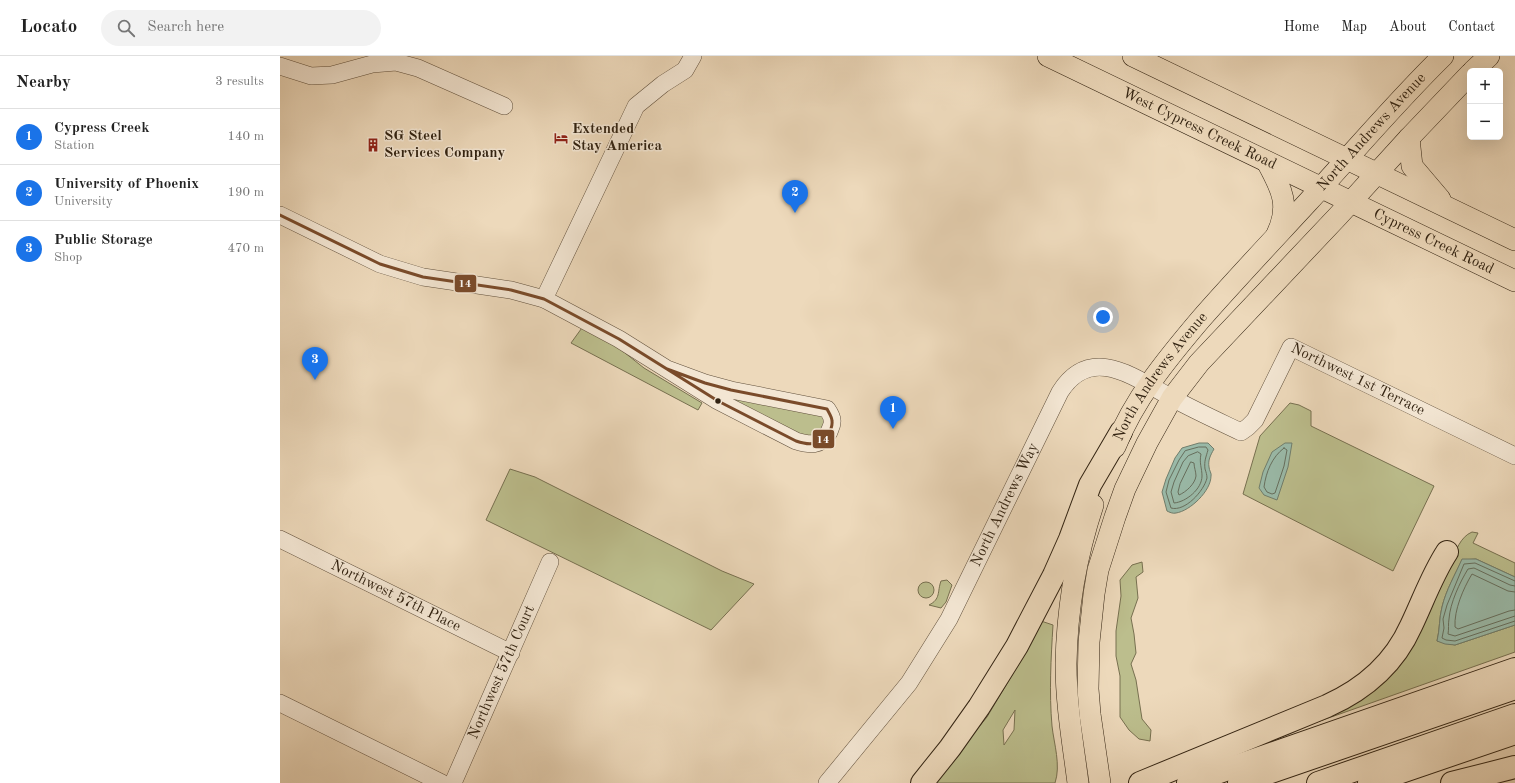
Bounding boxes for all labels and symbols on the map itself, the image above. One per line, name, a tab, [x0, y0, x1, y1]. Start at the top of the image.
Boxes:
street label: North Andrews Avenue	[1314, 70, 1429, 194]
street label: West Cypress Creek Road	[1120, 85, 1279, 172]
place label: Extended Stay America	[572, 122, 662, 154]
place label: SG Steel Services Company	[384, 129, 506, 161]
hotel icon: Extended Stay America	[553, 130, 569, 146]
building icon: SG Steel Services Company	[365, 137, 381, 153]
pin: 2	[782, 180, 808, 213]
street label: Cypress Creek Road	[1371, 206, 1496, 277]
line badge: 14	[454, 274, 477, 293]
text: 14	[459, 279, 471, 290]
your location	[1093, 307, 1113, 327]
street label: North Andrews Avenue	[1111, 310, 1210, 443]
street label: Northwest 1st Terrace	[1288, 341, 1427, 418]
pin: 3	[302, 347, 328, 380]
unlabelled marker	[713, 396, 723, 406]
pin: 1	[880, 396, 906, 429]
line badge: 14	[812, 429, 835, 449]
text: 14	[817, 435, 829, 446]
street label: North Andrews Way	[968, 440, 1041, 569]
street label: Northwest 57th Place	[328, 558, 463, 634]
street label: Northwest 57th Court	[466, 603, 538, 741]

